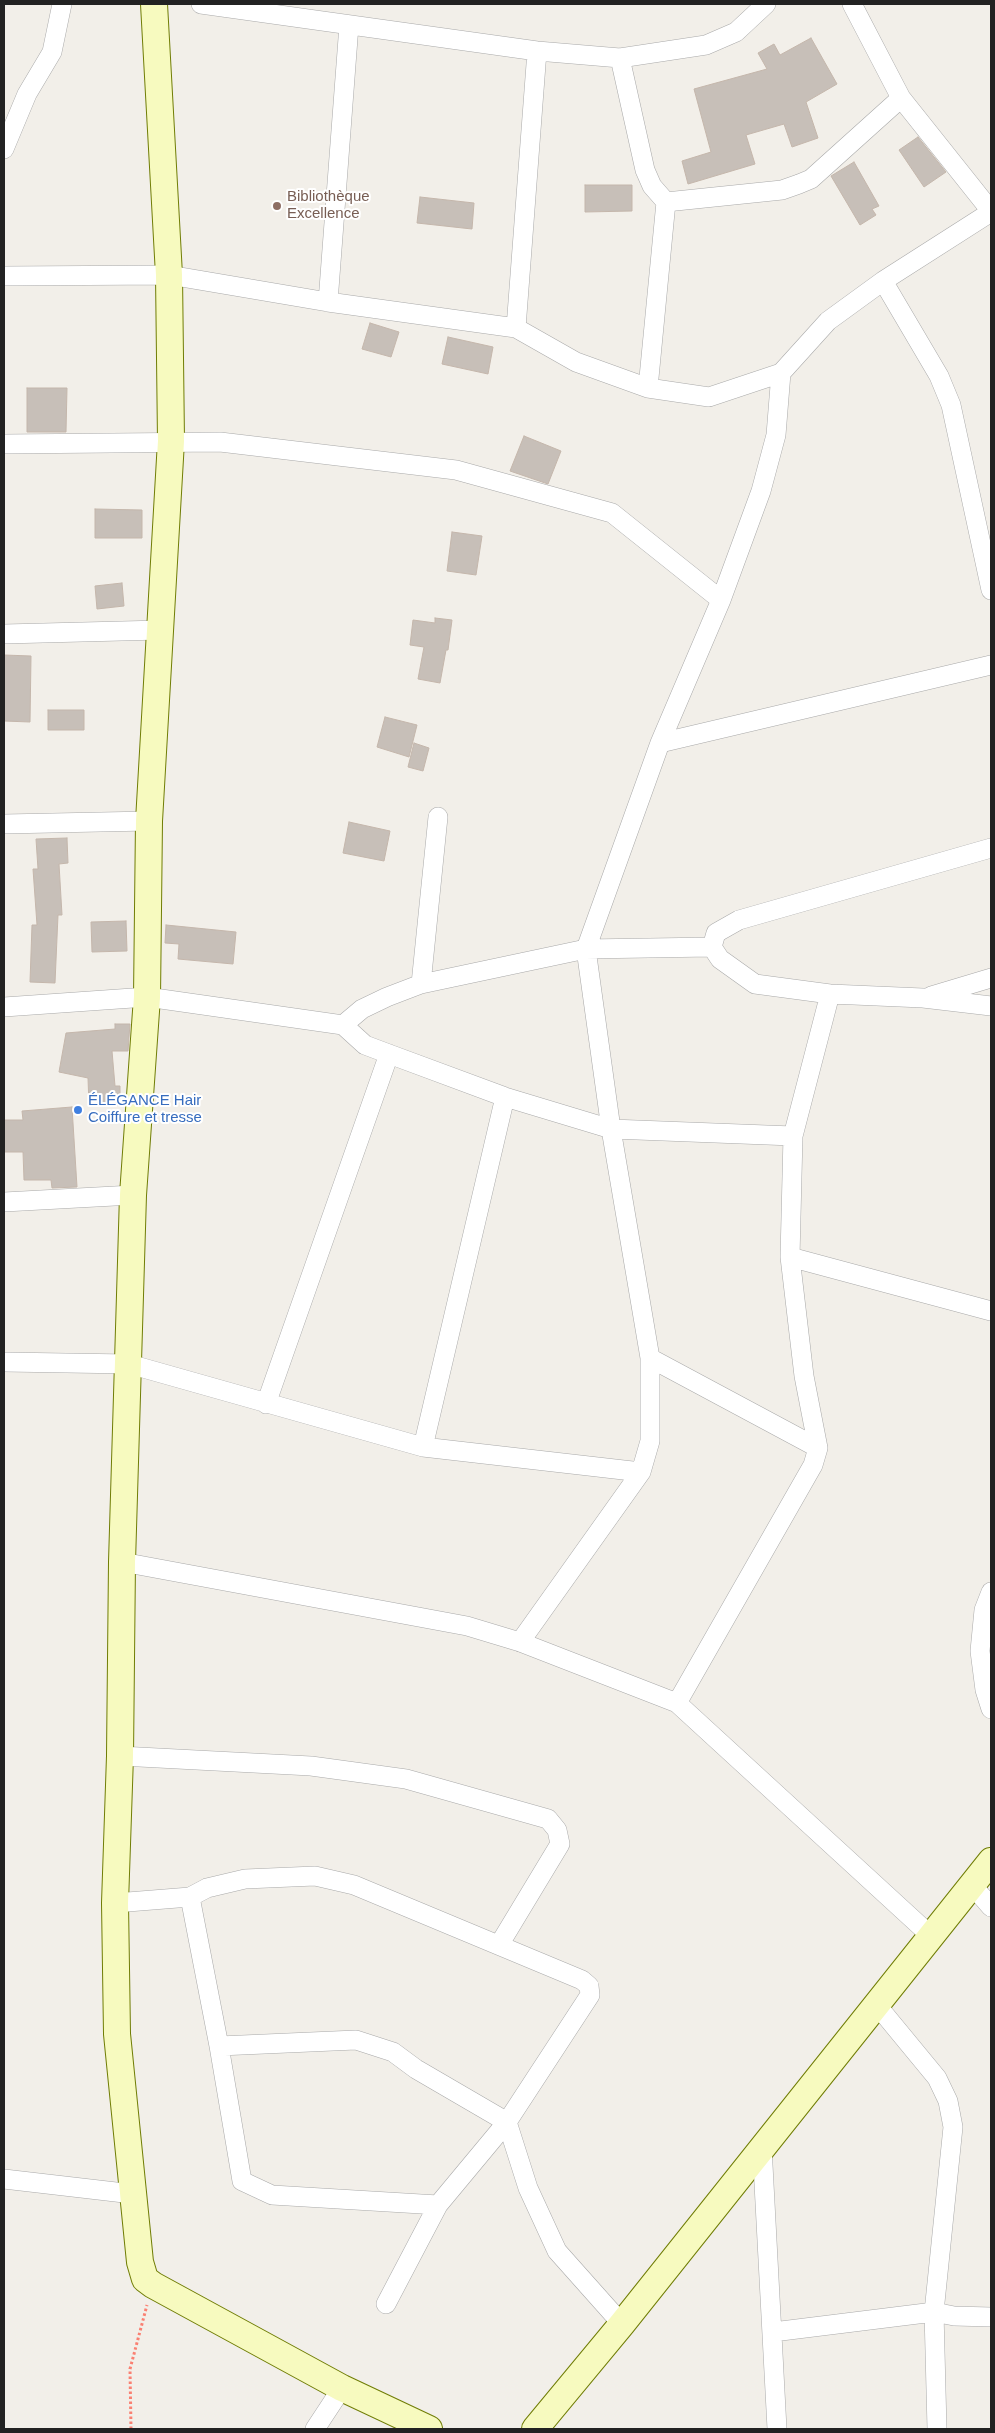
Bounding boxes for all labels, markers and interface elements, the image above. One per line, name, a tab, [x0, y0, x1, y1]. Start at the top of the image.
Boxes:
place label: Bibliothèque Excellence	[287, 188, 370, 223]
marker: Bibliothèque Excellence	[271, 200, 283, 212]
place label: ÉLÉGANCE Hair Coiffure et tresse	[88, 1092, 202, 1127]
marker: ÉLÉGANCE Hair Coiffure et tresse	[72, 1104, 84, 1116]

